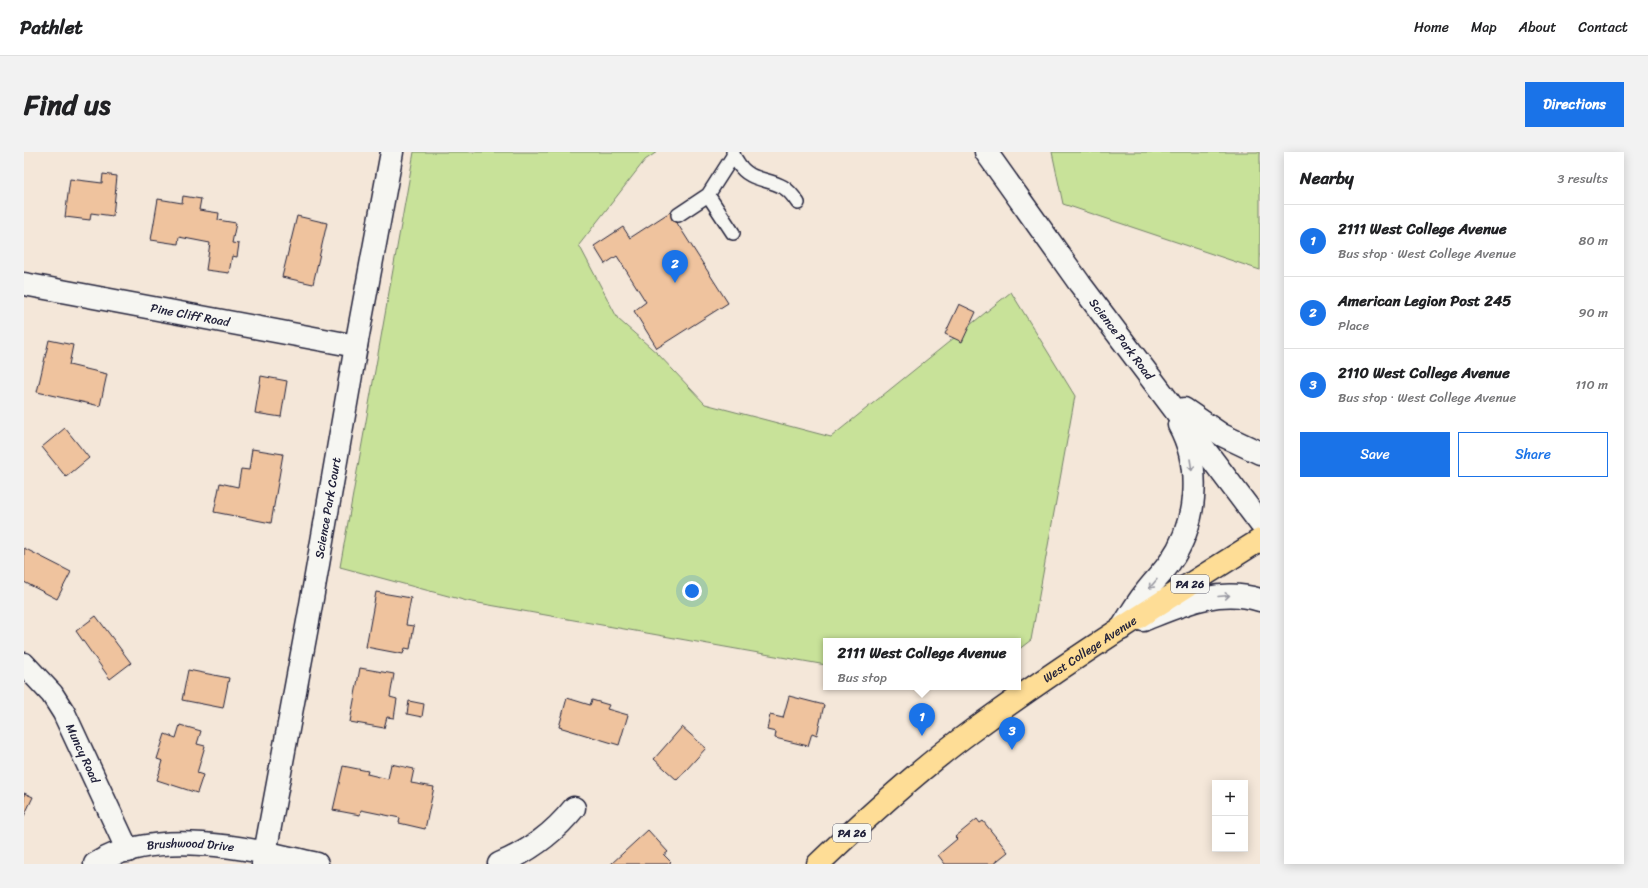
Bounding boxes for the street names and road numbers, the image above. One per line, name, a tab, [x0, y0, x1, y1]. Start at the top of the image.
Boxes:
street label: Science Park Road	[1083, 293, 1160, 385]
street label: Pine Cliff Road	[149, 297, 233, 333]
street label: Science Park Court	[308, 456, 347, 560]
road number: PA 26	[1171, 575, 1209, 593]
street label: West College Avenue	[1038, 610, 1141, 689]
street label: Muncy Road	[59, 720, 107, 788]
road number: PA 26	[833, 824, 871, 842]
street label: Brushwood Drive	[145, 832, 236, 858]

